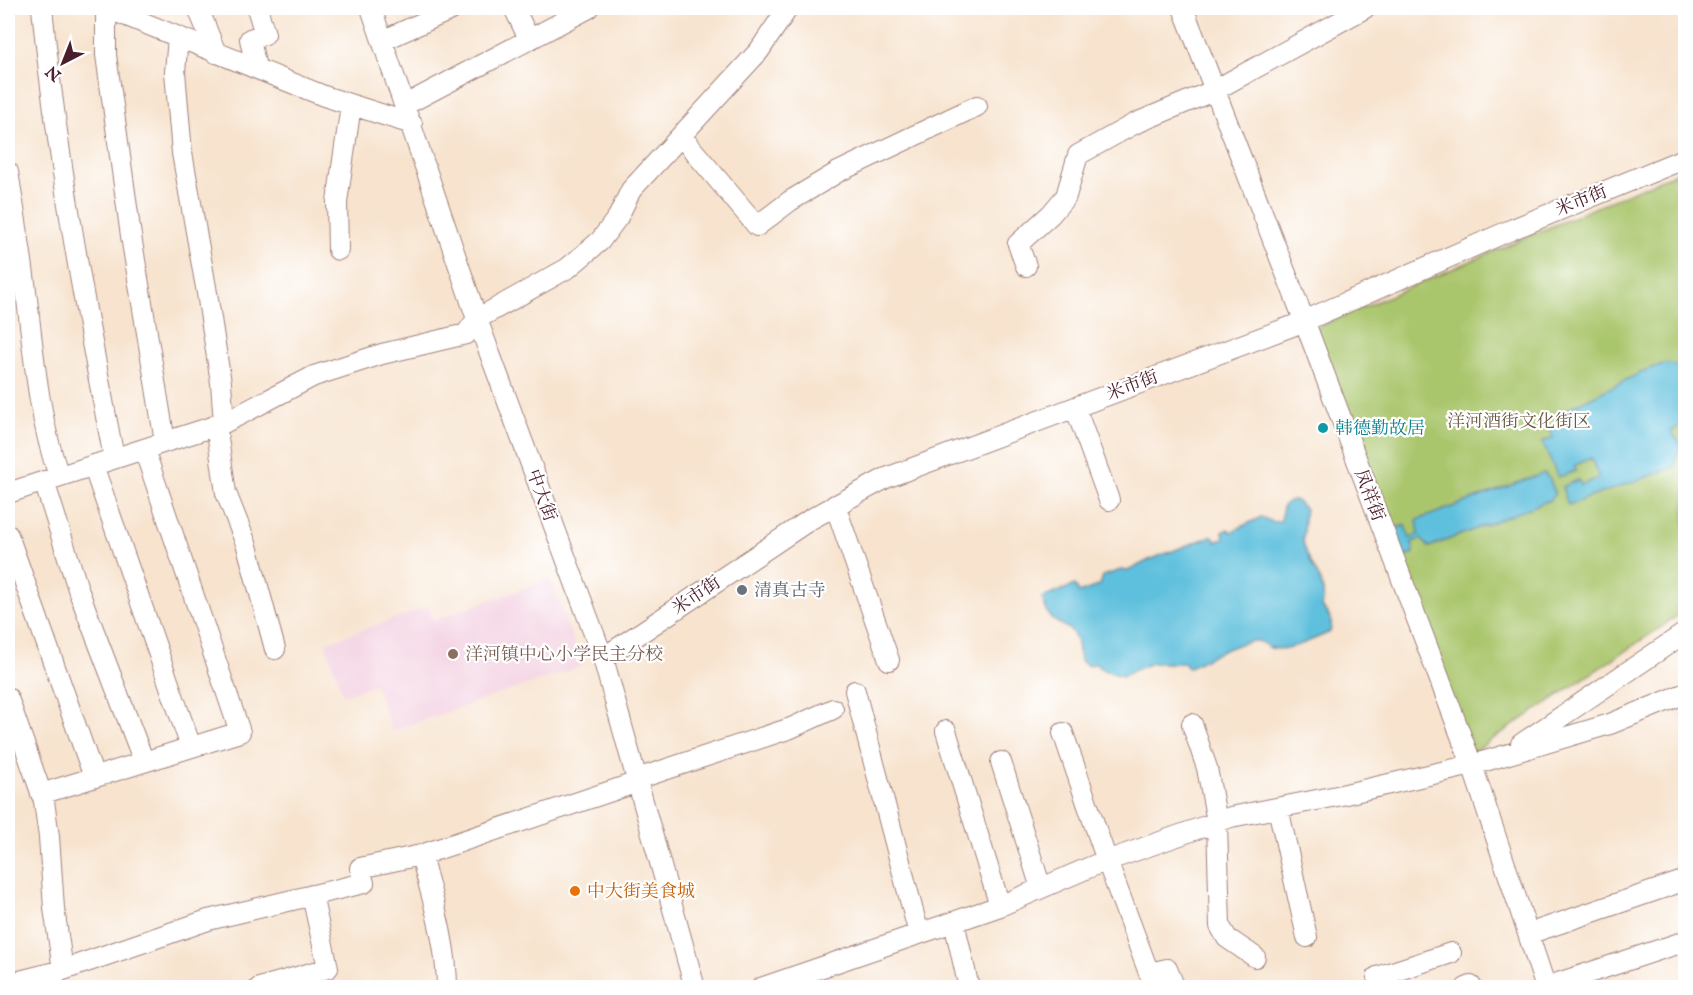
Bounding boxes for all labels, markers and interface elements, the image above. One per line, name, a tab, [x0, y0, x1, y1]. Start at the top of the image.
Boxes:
north arrow	[33, 33, 93, 93]
text: N	[42, 60, 67, 85]
street label: 米市街	[1552, 181, 1611, 222]
street label: 米市街	[1103, 366, 1162, 407]
park label: 洋河酒街文化街区	[1447, 411, 1591, 434]
place label: 韩德勤故居	[1335, 418, 1425, 441]
marker: 韩德勤故居	[1316, 421, 1330, 435]
street label: 中大街	[521, 466, 561, 525]
street label: 凤祥街	[1348, 466, 1389, 525]
street label: 米市街	[668, 572, 726, 621]
place label: 清真古寺	[754, 580, 826, 603]
marker: 清真古寺	[735, 583, 749, 597]
place label: 洋河镇中心小学民主分校	[465, 644, 663, 667]
marker: 洋河镇中心小学民主分校	[446, 647, 460, 661]
place label: 中大街美食城	[587, 881, 695, 904]
marker: 中大街美食城	[568, 884, 582, 898]

